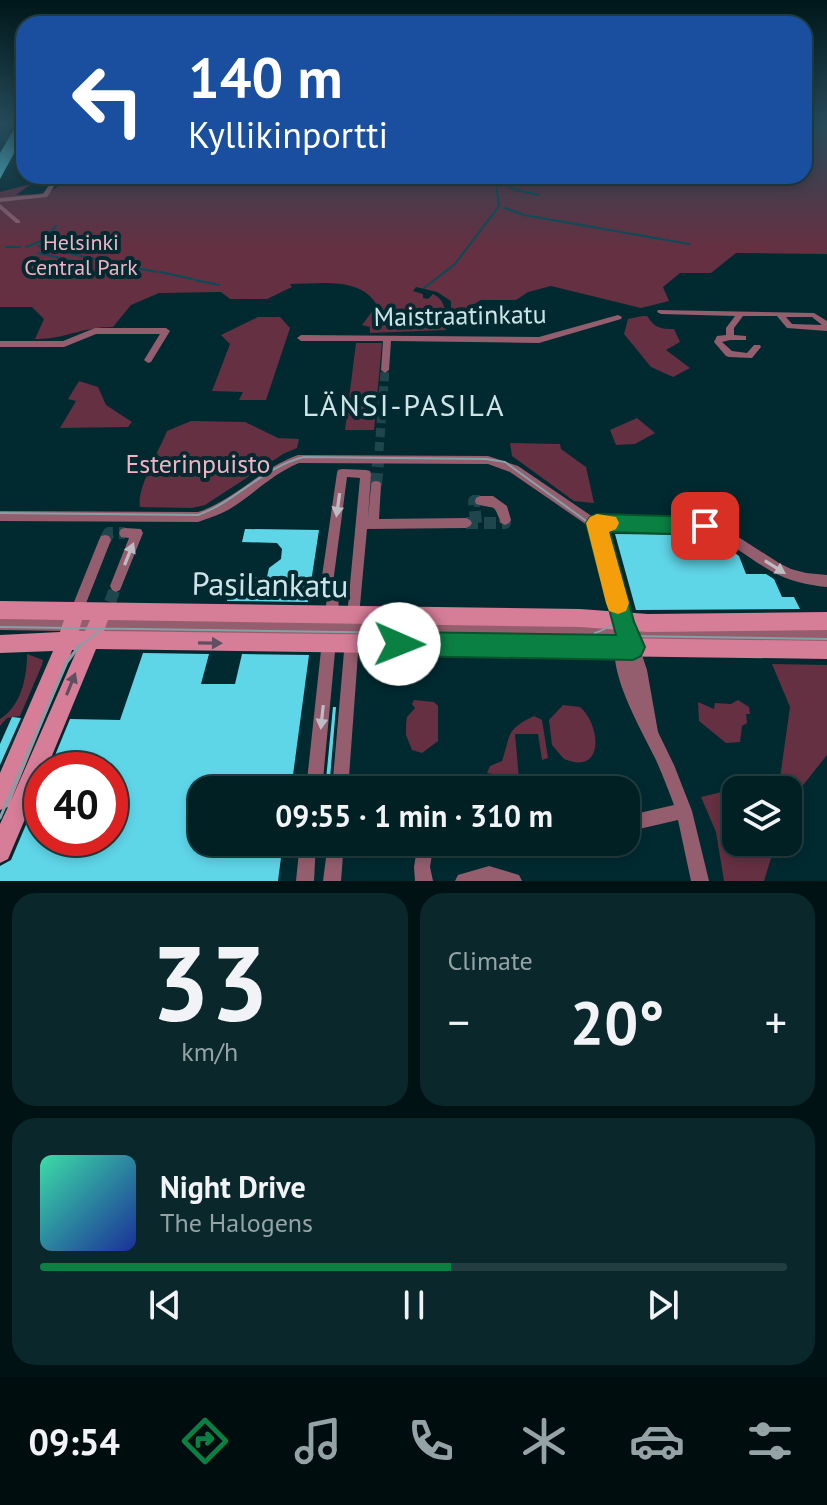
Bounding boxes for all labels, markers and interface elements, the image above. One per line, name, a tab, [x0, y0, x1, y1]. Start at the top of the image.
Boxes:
text: 140 m	[188, 41, 343, 113]
icon: left	[56, 48, 160, 152]
text: Kyllikinportti	[188, 111, 388, 158]
park label: Helsinki Central Park	[24, 228, 138, 281]
street label: Maistraatinkatu	[373, 297, 547, 333]
district label: LÄNSI-PASILA	[302, 385, 506, 424]
park label: Esterinpuisto	[125, 447, 271, 480]
pin	[671, 492, 739, 560]
one-way arrow	[331, 493, 344, 518]
icon: arrive	[683, 504, 727, 548]
one-way arrow	[122, 542, 135, 566]
one-way arrow	[764, 560, 786, 574]
street label: Pasilankatu	[191, 562, 349, 606]
position arrow	[357, 602, 441, 686]
one-way arrow	[198, 637, 223, 649]
one-way arrow	[65, 672, 78, 696]
one-way arrow	[315, 705, 328, 730]
speed limit sign: 40	[24, 752, 128, 856]
map controls	[722, 776, 802, 856]
button: layers	[722, 776, 802, 856]
text: 09:55 · 1 min · 310 m	[275, 796, 553, 835]
text: 33	[151, 915, 269, 1050]
text: Climate	[448, 944, 533, 977]
text: 20°	[570, 983, 664, 1061]
text: −	[448, 993, 470, 1050]
text: +	[765, 993, 787, 1050]
text: km/h	[181, 1035, 238, 1068]
text: Night Drive	[160, 1167, 306, 1206]
text: The Halogens	[160, 1206, 313, 1239]
icon: previous	[143, 1283, 187, 1327]
icon: pause	[392, 1283, 436, 1327]
icon: next	[641, 1283, 685, 1327]
icon: directions	[177, 1413, 233, 1469]
icon: music	[290, 1413, 346, 1469]
icon: phone	[403, 1413, 459, 1469]
icon: climate	[516, 1413, 572, 1469]
icon: car	[629, 1413, 685, 1469]
icon: filters	[742, 1413, 798, 1469]
text: 09:54	[29, 1418, 120, 1465]

